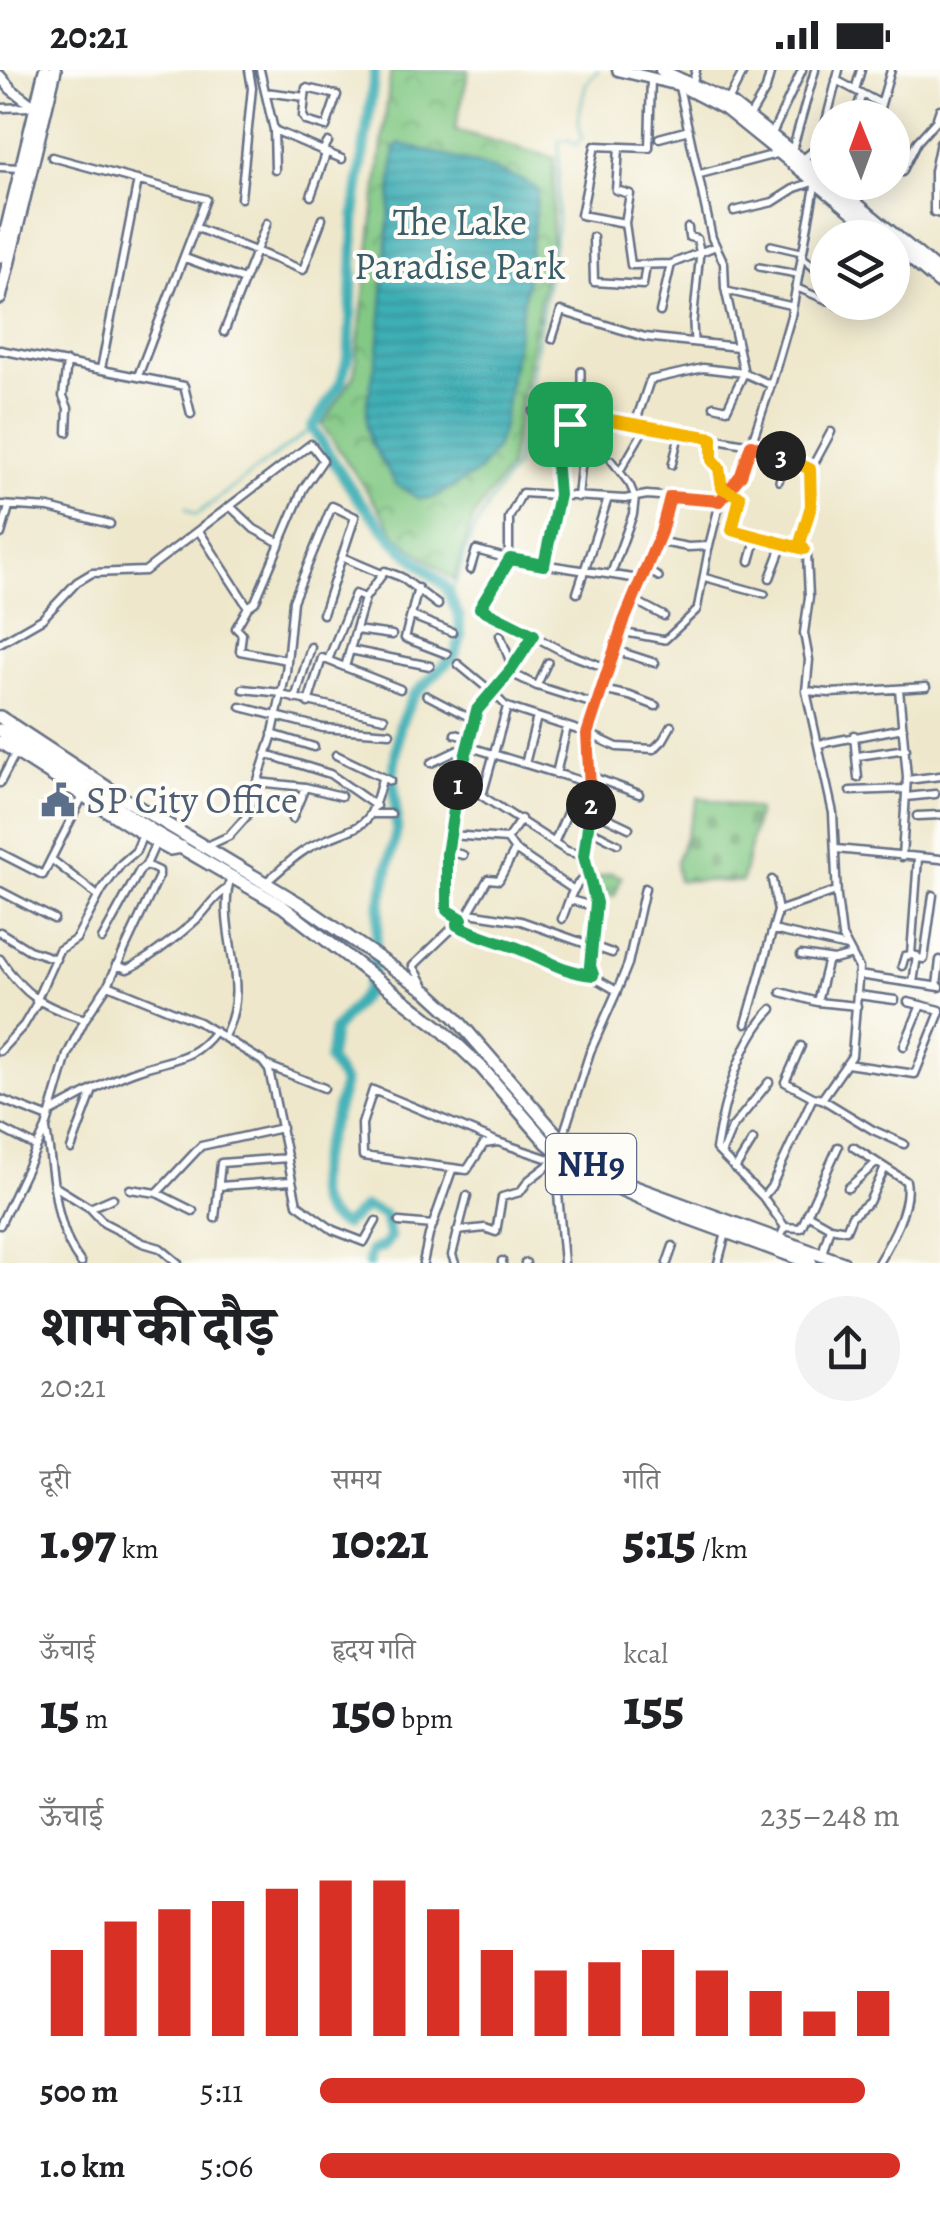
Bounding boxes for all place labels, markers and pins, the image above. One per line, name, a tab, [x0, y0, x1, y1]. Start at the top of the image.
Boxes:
pin	[528, 382, 613, 467]
pin: 3	[756, 431, 806, 481]
pin: 1	[433, 760, 483, 810]
place label: SP City Office	[86, 774, 298, 826]
pin: 2	[566, 780, 616, 830]
public building icon: SP City Office	[39, 781, 77, 819]

